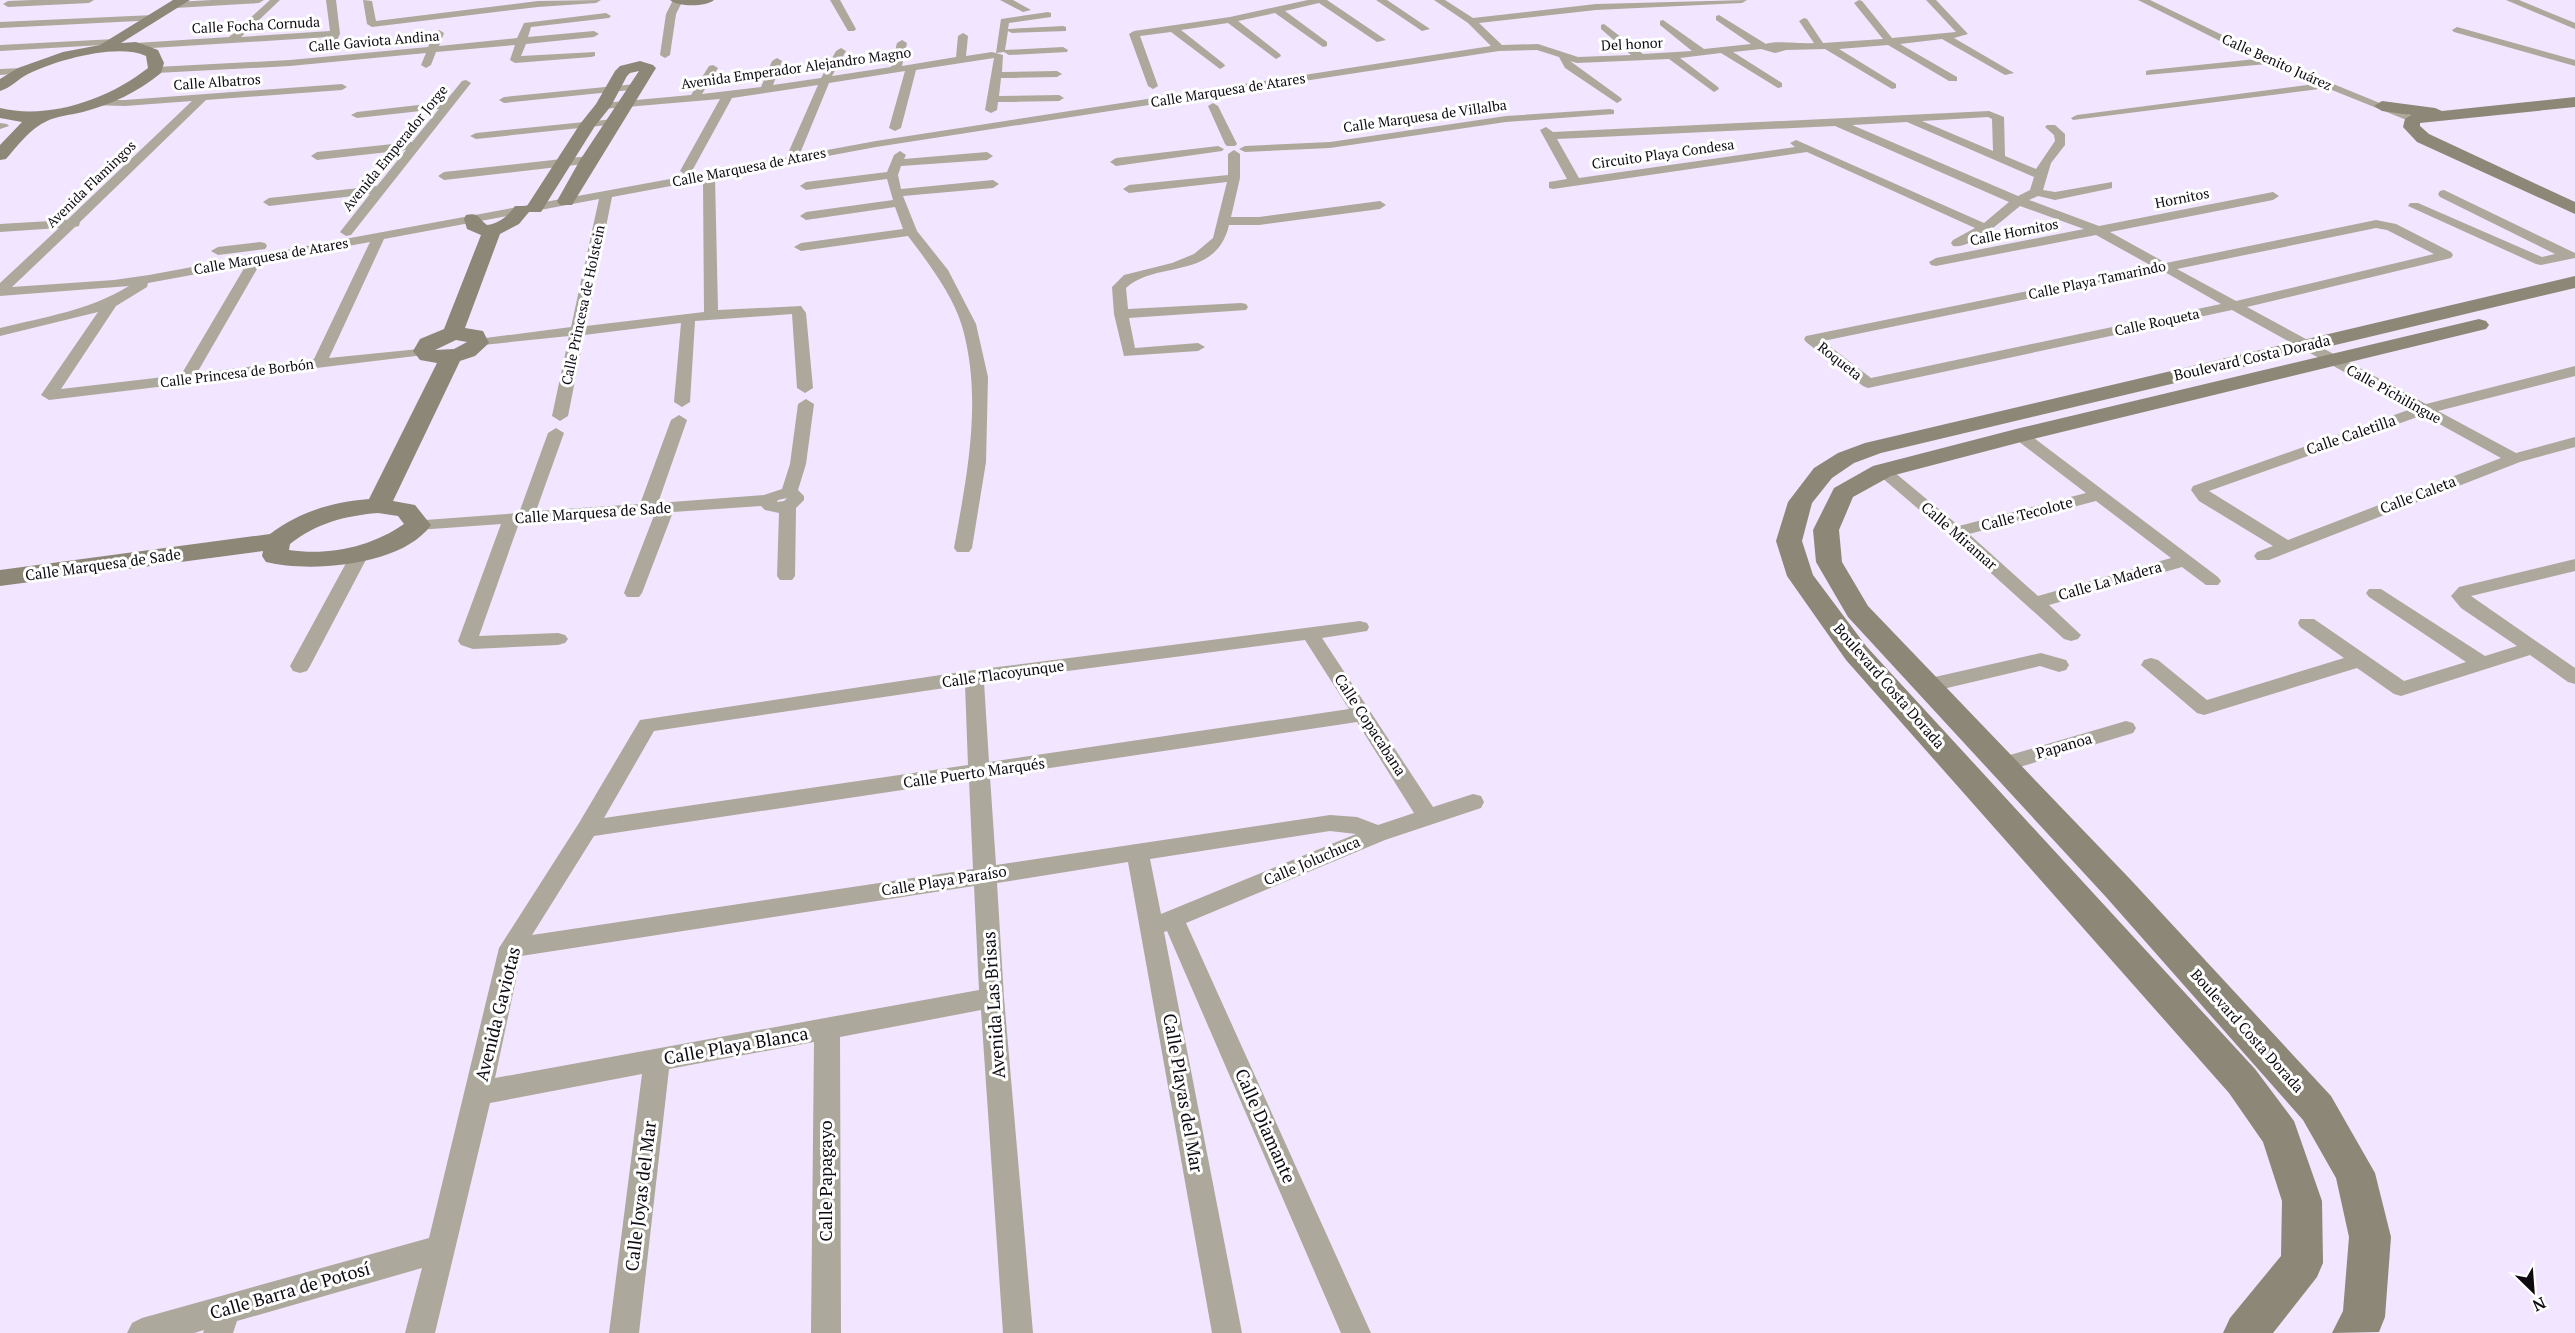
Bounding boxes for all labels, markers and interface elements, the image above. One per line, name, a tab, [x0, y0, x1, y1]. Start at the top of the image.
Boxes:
street label: Calle Focha Cornuda	[191, 12, 321, 37]
street label: Calle Gaviota Andina	[308, 25, 440, 56]
street label: Calle Benito Juárez	[2219, 29, 2335, 94]
street label: Del honor	[1601, 32, 1664, 55]
street label: Avenida Emperador Alejandro Magno	[680, 42, 912, 93]
street label: Calle Marquesa de Atares	[1149, 68, 1307, 111]
street label: Calle Albatros	[173, 69, 261, 94]
street label: Avenida Emperador Jorge	[338, 81, 452, 215]
street label: Calle Marquesa de Villalba	[1342, 95, 1508, 136]
street label: Circuito Playa Condesa	[1591, 134, 1735, 173]
street label: Avenida Flamingos	[42, 136, 140, 231]
street label: Calle Marquesa de Atares	[670, 142, 827, 191]
street label: Hornitos	[2153, 183, 2211, 212]
street label: Calle Hornitos	[1968, 214, 2060, 249]
street label: Calle Princesa de HoIstein	[556, 223, 609, 387]
street label: Calle Marquesa de Atares	[192, 233, 350, 278]
street label: Calle Playa Tamarindo	[2026, 256, 2168, 303]
street label: Calle Roqueta	[2113, 303, 2201, 340]
street label: Boulevard Costa Dorada	[2172, 329, 2332, 385]
street label: Roqueta	[1814, 337, 1866, 384]
street label: Calle Princesa de Borbón	[159, 354, 316, 391]
street label: Calle Pichilingue	[2343, 360, 2445, 427]
street label: Calle Caletilla	[2303, 409, 2399, 459]
street label: Calle Caleta	[2377, 470, 2459, 518]
street label: Calle Tecolote	[1979, 491, 2075, 535]
street label: Calle Marquesa de Sade	[514, 497, 672, 527]
street label: Calle Miramar	[1917, 497, 2002, 574]
street label: Calle Marquesa de Sade	[24, 543, 182, 585]
street label: Calle La Madera	[2056, 556, 2164, 604]
street label: Boulevard Costa Dorada	[1830, 618, 1950, 753]
street label: Calle Tlacoyunque	[941, 655, 1065, 691]
street label: Calle Copacabana	[1330, 670, 1412, 780]
street label: Papanoa	[2033, 727, 2094, 763]
street label: Calle Puerto Marqués	[902, 752, 1046, 792]
street label: Calle Joluchuca	[1260, 831, 1363, 889]
street label: Calle Playa Paraíso	[880, 860, 1008, 900]
street label: Avenida Las Brisas	[976, 931, 1010, 1080]
street label: Avenida Gaviotas	[469, 944, 525, 1083]
street label: Boulevard Costa Dorada	[2187, 964, 2309, 1097]
street label: Calle Playas del Mar	[1158, 1011, 1210, 1174]
street label: Calle Playa Blanca	[662, 1020, 810, 1070]
street label: Calle Diamante	[1230, 1064, 1302, 1187]
street label: Calle Joyas del Mar	[619, 1119, 661, 1273]
street label: Calle Papagayo	[813, 1120, 837, 1242]
street label: Calle Barra de Potosí	[207, 1256, 373, 1324]
north arrow	[2503, 1261, 2563, 1321]
text: N	[2529, 1292, 2549, 1317]

